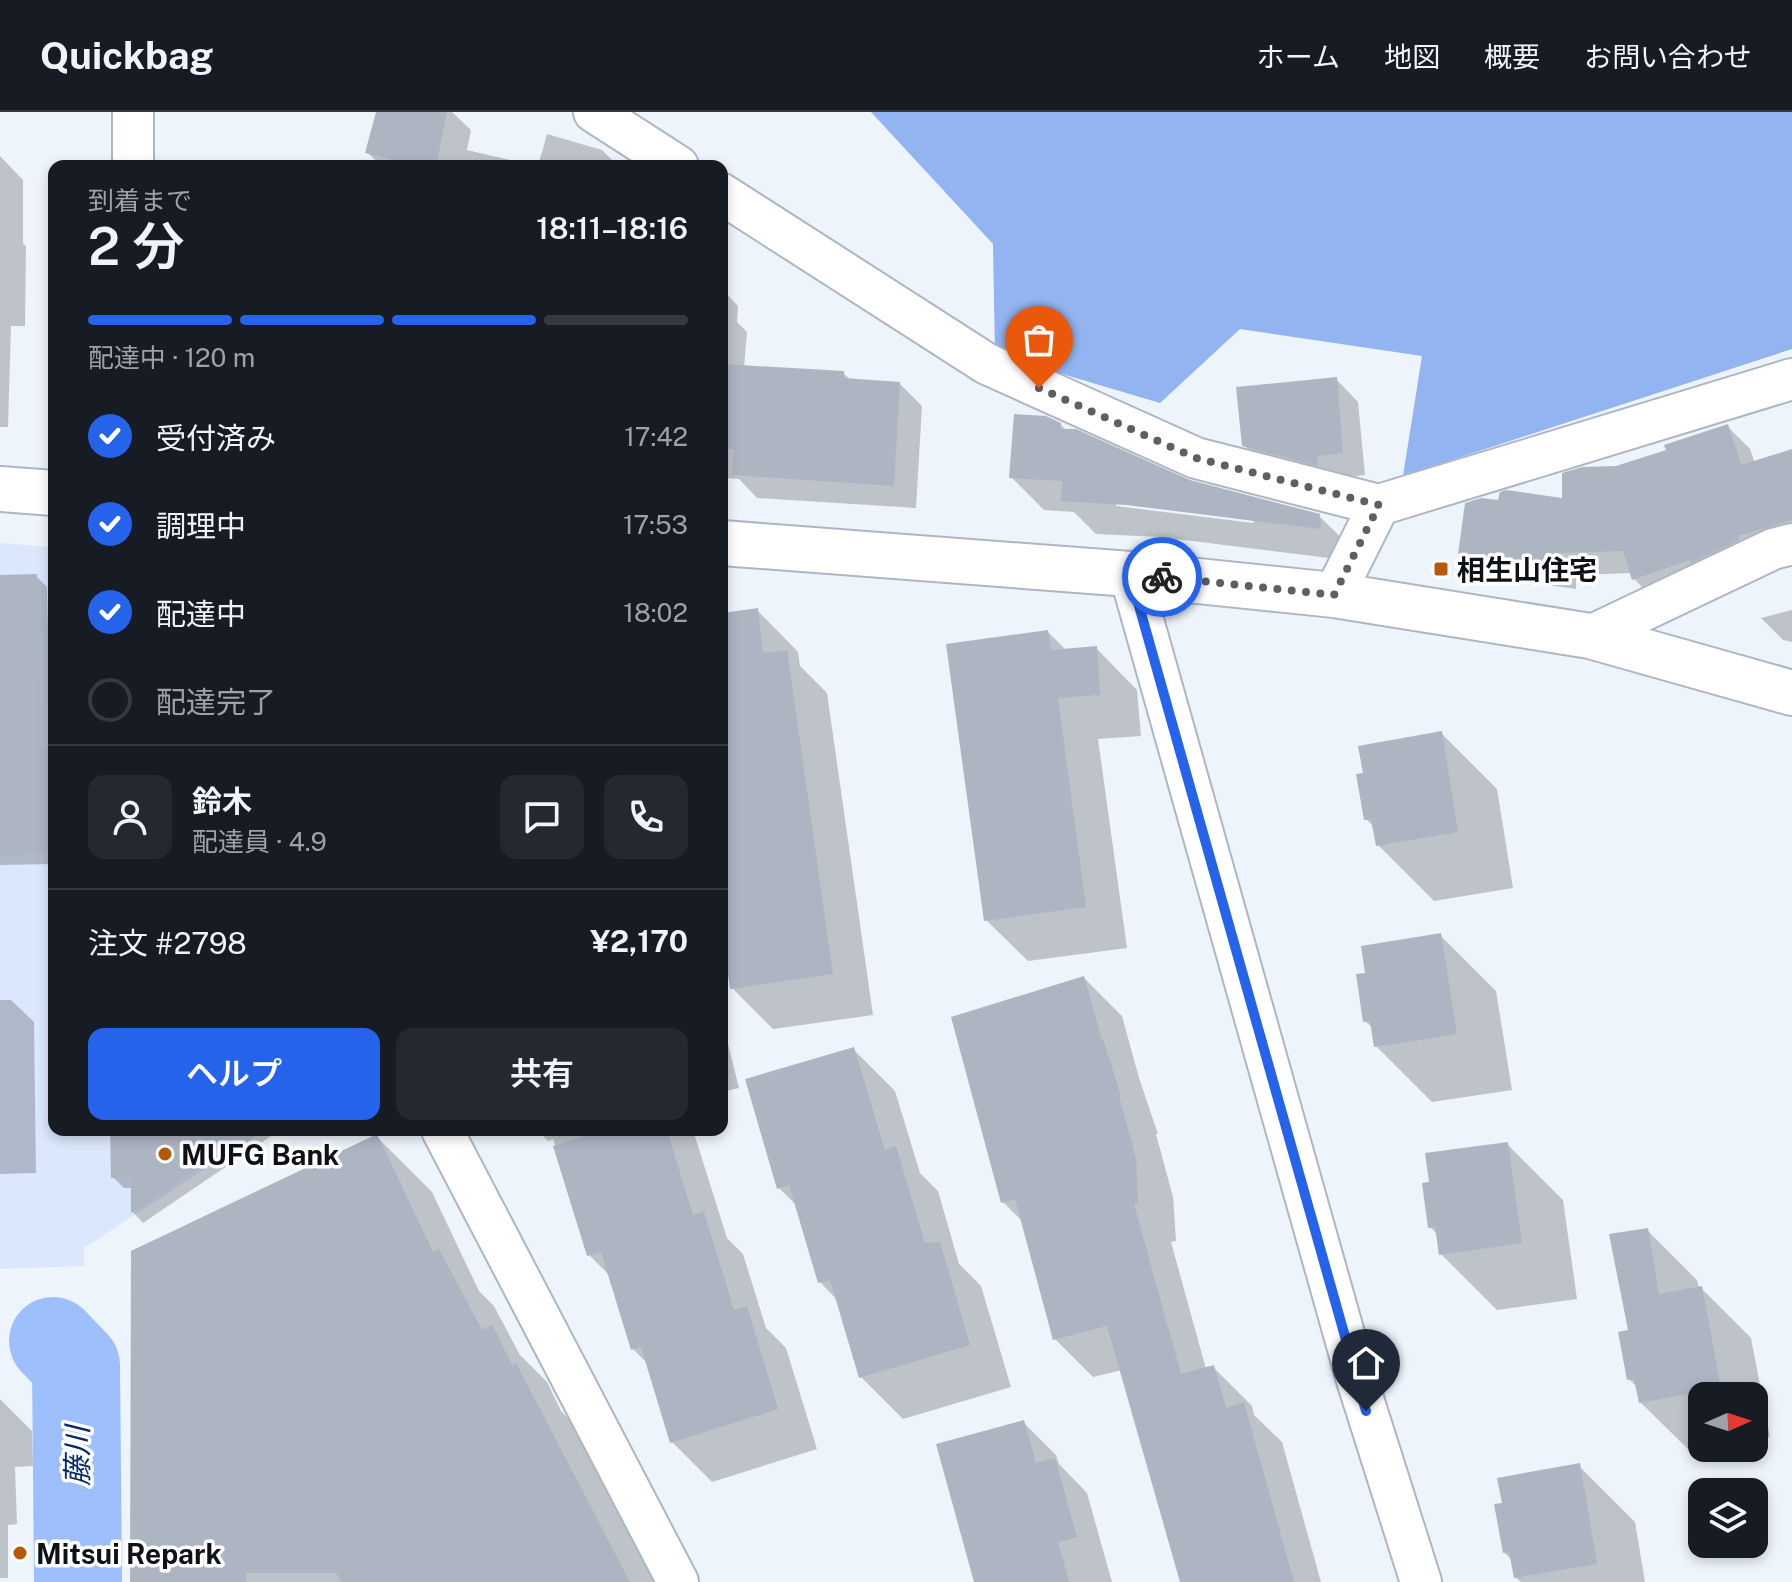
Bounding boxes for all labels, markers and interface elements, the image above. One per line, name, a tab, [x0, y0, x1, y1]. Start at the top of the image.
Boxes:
text: Quickbag	[40, 33, 213, 78]
text: ホーム	[1257, 40, 1340, 73]
text: 地図	[1384, 40, 1440, 73]
text: 概要	[1484, 40, 1540, 73]
text: お問い合わせ	[1584, 40, 1752, 73]
text: 到着まで	[88, 185, 192, 216]
text: 18:11–18:16	[536, 210, 688, 246]
text: 2 分	[88, 216, 184, 277]
pin	[1005, 306, 1073, 388]
icon: bag	[1017, 318, 1061, 362]
text: 配達中 · 120 m	[88, 342, 255, 373]
icon: check	[88, 414, 132, 458]
text: 受付済み	[156, 420, 276, 456]
text: 17:42	[624, 421, 688, 452]
icon: check	[88, 502, 132, 546]
text: 調理中	[156, 508, 246, 544]
text: 17:53	[623, 509, 688, 540]
courier	[1122, 537, 1202, 617]
place label: 相生山住宅	[1457, 553, 1597, 586]
icon: bike	[1140, 555, 1184, 599]
marker: 相生山住宅	[1432, 560, 1450, 578]
icon: check	[88, 590, 132, 634]
text: 配達中	[156, 596, 246, 632]
text: 18:02	[623, 597, 688, 628]
text: 配達完了	[156, 684, 276, 720]
button: person	[88, 775, 172, 859]
button: chat	[500, 775, 584, 859]
button: phone	[604, 775, 688, 859]
text: 鈴木	[192, 783, 252, 819]
text: 配達員 · 4.9	[192, 826, 327, 857]
text: ¥2,170	[590, 923, 688, 959]
text: 注文 #2798	[88, 925, 247, 961]
button: ヘルプ	[88, 1028, 380, 1120]
button: 共有	[396, 1028, 688, 1120]
place label: MUFG Bank	[181, 1138, 339, 1171]
marker: MUFG Bank	[156, 1145, 174, 1163]
pin	[1332, 1329, 1400, 1411]
icon: home	[1344, 1341, 1388, 1385]
north arrow	[1688, 1382, 1768, 1462]
map controls	[1688, 1382, 1768, 1558]
water label: 藤川	[59, 1423, 95, 1486]
button: layers	[1688, 1478, 1768, 1558]
place label: Mitsui Repark	[36, 1537, 222, 1570]
marker: Mitsui Repark	[11, 1544, 29, 1562]

